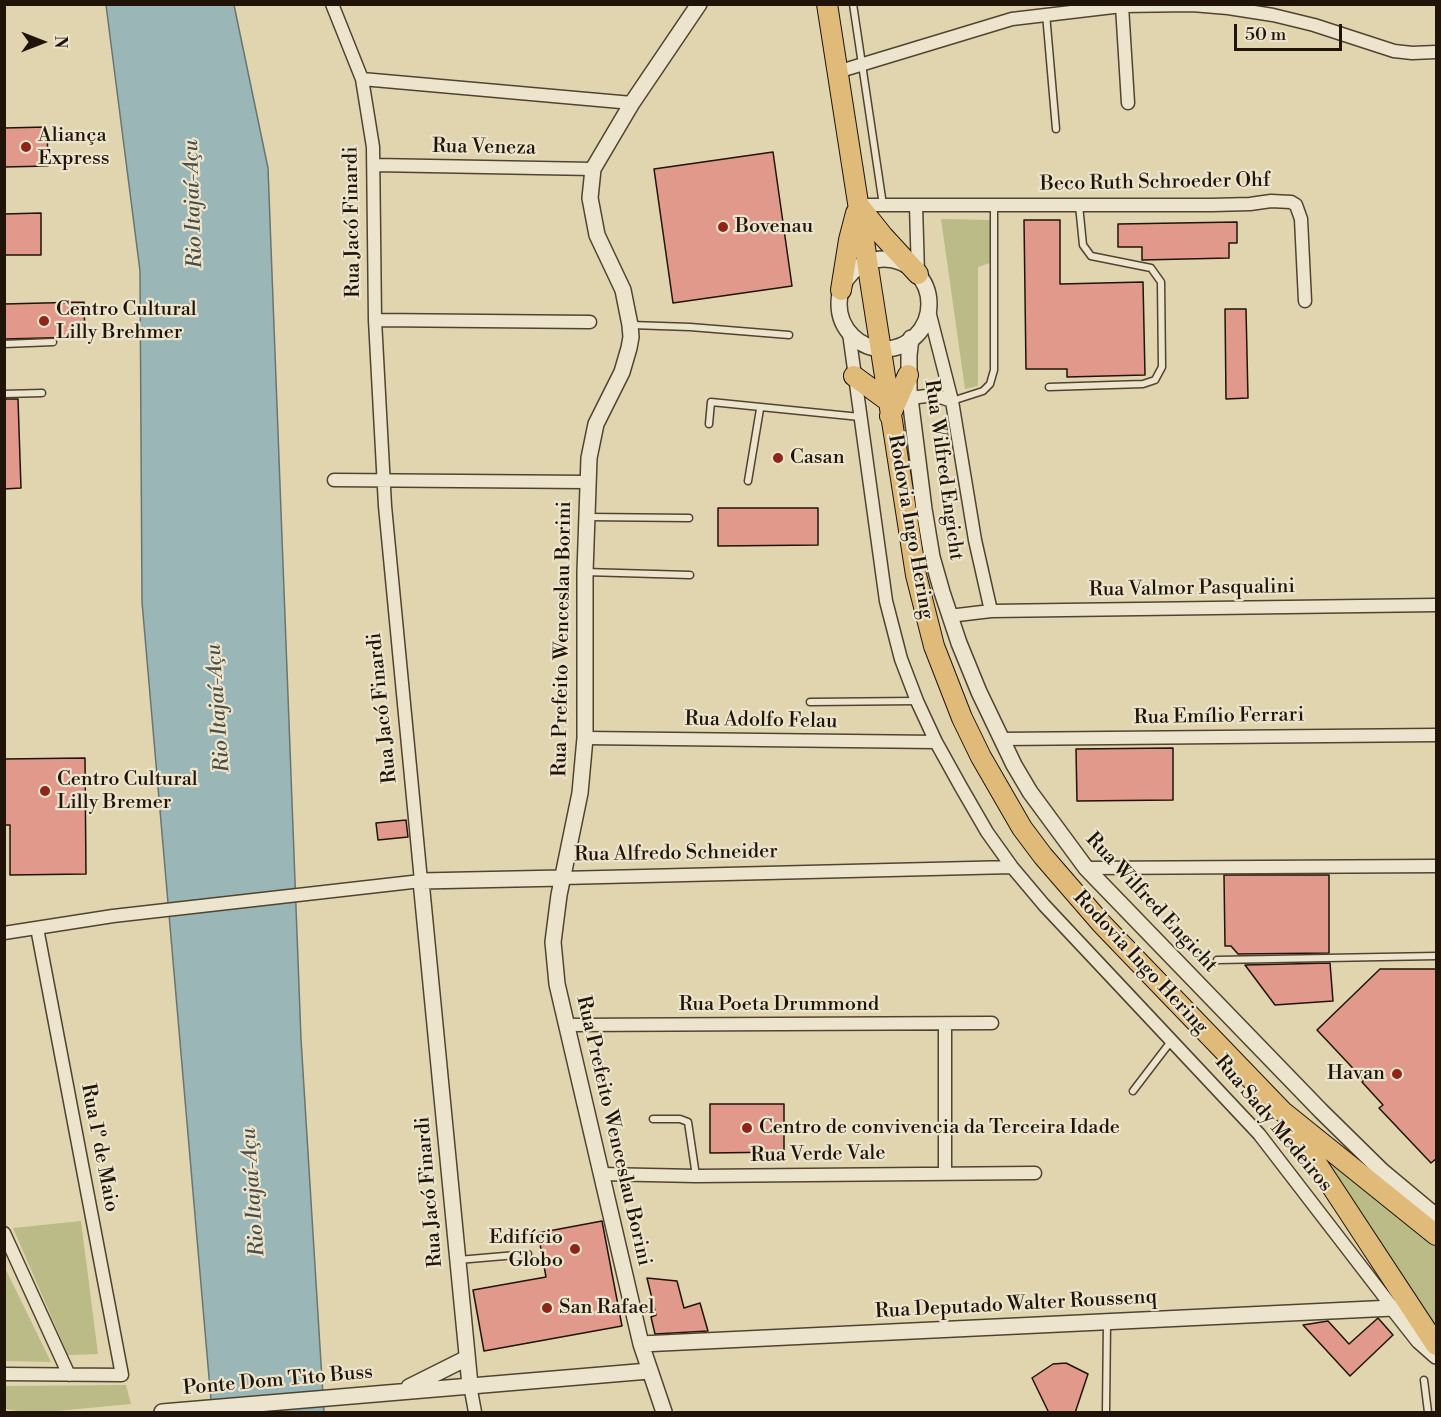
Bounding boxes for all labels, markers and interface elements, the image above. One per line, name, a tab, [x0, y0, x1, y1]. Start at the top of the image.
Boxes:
north arrow	[12, 12, 72, 72]
scale bar	[1237, 12, 1345, 50]
text: 50 m	[1245, 23, 1286, 46]
text: N	[50, 36, 70, 48]
place label: Aliança Express	[38, 124, 110, 171]
street label: Rua Veneza	[432, 135, 536, 161]
water label: Rio Itajaí-Açu	[179, 139, 209, 269]
marker: Aliança Express	[19, 140, 33, 154]
street label: Rua Jacó Finardi	[340, 146, 366, 298]
street label: Beco Ruth Schroeder Ohf	[1040, 169, 1270, 197]
place label: Bovenau	[735, 215, 813, 239]
marker: Bovenau	[716, 220, 730, 234]
place label: Centro Cultural Lilly Brehmer	[56, 298, 197, 345]
marker: Centro Cultural Lilly Brehmer	[37, 314, 51, 328]
street label: Rua Wilfred Engicht	[918, 378, 968, 562]
street label: Rodovia Ingo Hering	[882, 433, 938, 621]
place label: Casan	[790, 446, 845, 470]
marker: Casan	[771, 451, 785, 465]
street label: Rua Prefeito Wenceslau Borini	[549, 501, 577, 777]
street label: Rua Valmor Pasqualini	[1089, 575, 1295, 603]
street label: Rua Jacó Finardi	[363, 631, 403, 785]
water label: Rio Itajaí-Açu	[202, 643, 236, 773]
street label: Rua Emílio Ferrari	[1134, 704, 1304, 730]
street label: Rua Adolfo Felau	[684, 708, 838, 734]
place label: Centro Cultural Lilly Bremer	[57, 768, 198, 815]
marker: Centro Cultural Lilly Bremer	[38, 784, 52, 798]
street label: Rua Wilfred Engicht	[1080, 828, 1222, 978]
street label: Rua Alfredo Schneider	[574, 840, 778, 868]
street label: Rodovia Ingo Hering	[1067, 886, 1213, 1040]
street label: Rua Poeta Drummond	[679, 993, 879, 1017]
street label: Rua Prefeito Wenceslau Borini	[570, 994, 656, 1268]
street label: Rua Sady Medeiros	[1209, 1051, 1337, 1197]
place label: Havan	[1327, 1062, 1385, 1086]
marker: Havan	[1390, 1067, 1404, 1081]
street label: Rua 1º de Maio	[75, 1082, 123, 1214]
street label: Rua Jacó Finardi	[411, 1115, 449, 1269]
place label: Centro de convivencia da Terceira Idade	[759, 1116, 1120, 1140]
marker: Centro de convivencia da Terceira Idade	[740, 1121, 754, 1135]
water label: Rio Itajaí-Açu	[237, 1127, 271, 1257]
street label: Rua Verde Vale	[750, 1142, 886, 1168]
place label: Edifício Globo	[489, 1226, 563, 1273]
marker: Edifício Globo	[568, 1242, 582, 1256]
street label: Rua Deputado Walter Roussenq	[874, 1286, 1158, 1324]
place label: San Rafael	[559, 1296, 654, 1320]
marker: San Rafael	[540, 1301, 554, 1315]
street label: Ponte Dom Tito Buss	[182, 1361, 374, 1401]

